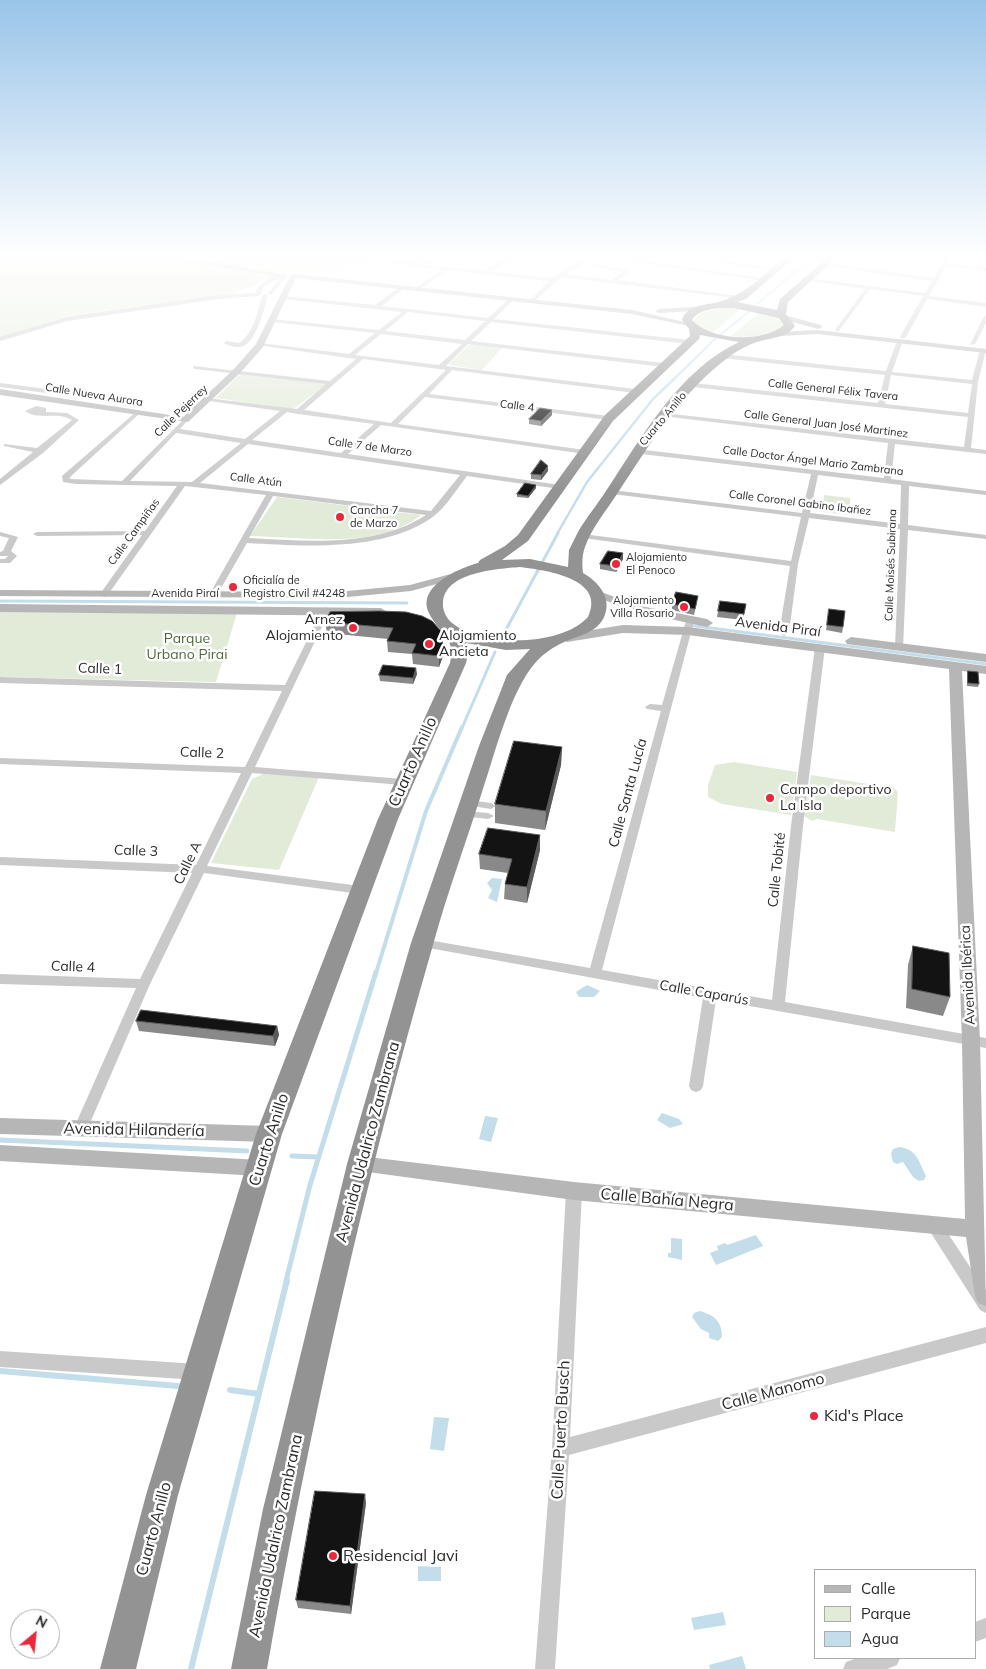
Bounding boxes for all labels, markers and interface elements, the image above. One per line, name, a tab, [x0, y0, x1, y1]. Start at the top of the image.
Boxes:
street label: Calle General Félix Tavera	[767, 377, 899, 403]
street label: Calle Nueva Aurora	[44, 381, 144, 409]
street label: Calle Pejerrey	[152, 382, 210, 440]
street label: Cuarto Anillo	[637, 389, 689, 449]
street label: Calle 4	[499, 397, 535, 415]
street label: Calle General Juan José Martinez	[743, 407, 909, 441]
street label: Calle 7 de Marzo	[327, 435, 413, 459]
street label: Calle Doctor Ángel Mario Zambrana	[722, 443, 904, 479]
street label: Calle Atún	[229, 470, 283, 490]
street label: Calle Coronel Gabino Ibañez	[728, 488, 872, 518]
street label: Calle Campiñas	[105, 496, 163, 568]
place label: Cancha 7 de Marzo	[350, 504, 398, 530]
street label: Calle Moisés Subirana	[882, 509, 900, 621]
marker: Cancha 7 de Marzo	[334, 511, 346, 523]
place label: Alojamiento El Penoco	[626, 551, 687, 577]
marker: Alojamiento El Penoco	[610, 558, 622, 570]
place label: Oficialía de Registro Civil #4248	[243, 574, 345, 600]
marker: Oficialía de Registro Civil #4248	[227, 581, 239, 593]
street label: Avenida Piraí	[151, 587, 219, 601]
place label: Alojamiento Villa Rosario	[610, 594, 674, 620]
marker: Alojamiento Villa Rosario	[678, 601, 690, 613]
place label: Arnez Alojamiento	[265, 612, 343, 644]
street label: Avenida Piraí	[734, 613, 822, 641]
marker: Arnez Alojamiento	[347, 622, 359, 634]
place label: Alojamiento Ancieta	[439, 628, 517, 660]
park label: Parque Urbano Pirai	[146, 631, 228, 664]
marker: Alojamiento Ancieta	[423, 638, 435, 650]
street label: Calle 1	[78, 660, 122, 678]
street label: Cuarto Anillo	[385, 714, 441, 810]
street label: Calle Santa Lucía	[605, 737, 651, 849]
street label: Calle 2	[180, 744, 224, 762]
place label: Campo deportivo La Isla	[780, 782, 892, 814]
marker: Campo deportivo La Isla	[764, 792, 776, 804]
street label: Calle Tobité	[765, 832, 789, 908]
street label: Calle A	[170, 839, 206, 887]
street label: Calle 3	[114, 842, 158, 860]
street label: Avenida Ibérica	[957, 925, 979, 1025]
street label: Calle 4	[51, 958, 95, 976]
street label: Calle Caparús	[658, 977, 750, 1009]
street label: Avenida Udalrico Zambrana	[332, 1039, 404, 1245]
street label: Cuarto Anillo	[245, 1091, 293, 1189]
street label: Avenida Hilandería	[63, 1119, 205, 1141]
street label: Calle Bahía Negra	[599, 1185, 735, 1215]
street label: Calle Puerto Busch	[548, 1360, 574, 1500]
street label: Calle Manomo	[719, 1369, 827, 1415]
place label: Kid's Place	[824, 1406, 903, 1426]
marker: Kid's Place	[808, 1410, 820, 1422]
street label: Avenida Udalrico Zambrana	[245, 1433, 307, 1639]
street label: Cuarto Anillo	[132, 1480, 176, 1578]
place label: Residencial Javi	[343, 1546, 458, 1566]
marker: Residencial Javi	[327, 1550, 339, 1562]
legend	[814, 1569, 976, 1659]
text: Calle	[861, 1579, 895, 1598]
text: Parque	[861, 1604, 911, 1623]
north arrow	[10, 1609, 60, 1659]
text: N	[33, 1611, 50, 1632]
text: Agua	[861, 1629, 899, 1648]

